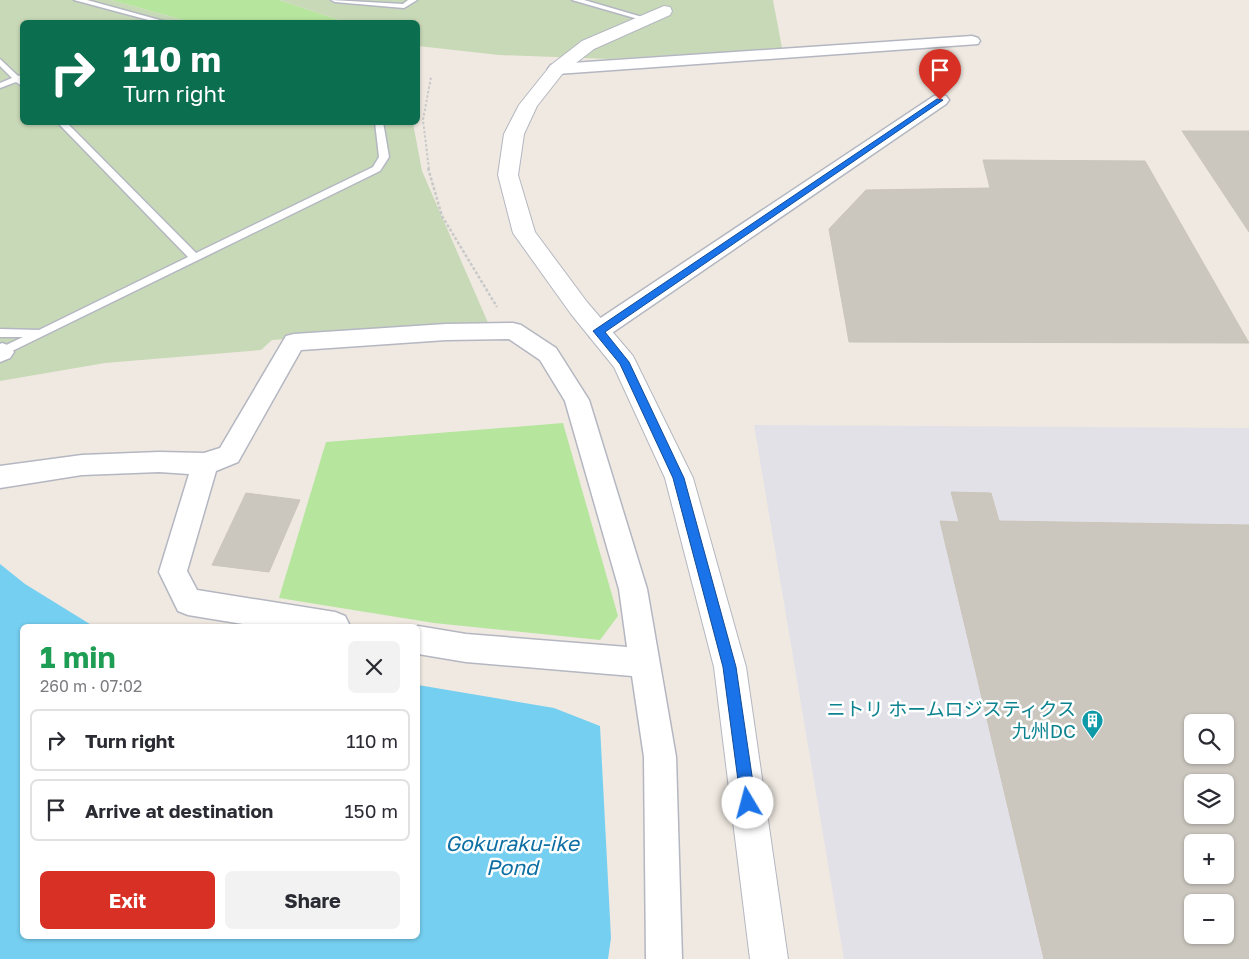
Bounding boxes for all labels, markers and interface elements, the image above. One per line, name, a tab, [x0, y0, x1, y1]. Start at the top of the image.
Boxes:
text: 110 m	[123, 38, 221, 80]
icon: right	[40, 40, 105, 105]
pin	[919, 49, 961, 100]
icon: arrive	[926, 56, 954, 84]
text: Turn right	[123, 80, 226, 107]
text: 1 min	[40, 639, 116, 675]
button: close	[348, 641, 400, 693]
text: 260 m · 07:02	[40, 676, 142, 696]
place label: ニトリ ホームロジスティクス 九州DC	[827, 697, 1076, 742]
building icon: ニトリ ホームロジスティクス 九州DC	[1080, 708, 1104, 739]
map controls	[1184, 714, 1234, 944]
button: search	[1184, 714, 1234, 764]
icon: right	[42, 726, 70, 754]
text: Turn right	[85, 729, 175, 752]
text: 110 m	[346, 729, 398, 752]
button: layers	[1184, 774, 1234, 824]
position arrow	[721, 776, 773, 828]
icon: arrive	[42, 796, 70, 824]
text: Arrive at destination	[85, 799, 273, 822]
text: 150 m	[344, 799, 398, 822]
water label: Gokuraku-ike Pond	[445, 830, 581, 880]
button: +	[1184, 834, 1234, 884]
button: Exit	[40, 871, 215, 929]
button: Share	[225, 871, 400, 929]
button: −	[1184, 894, 1234, 944]

